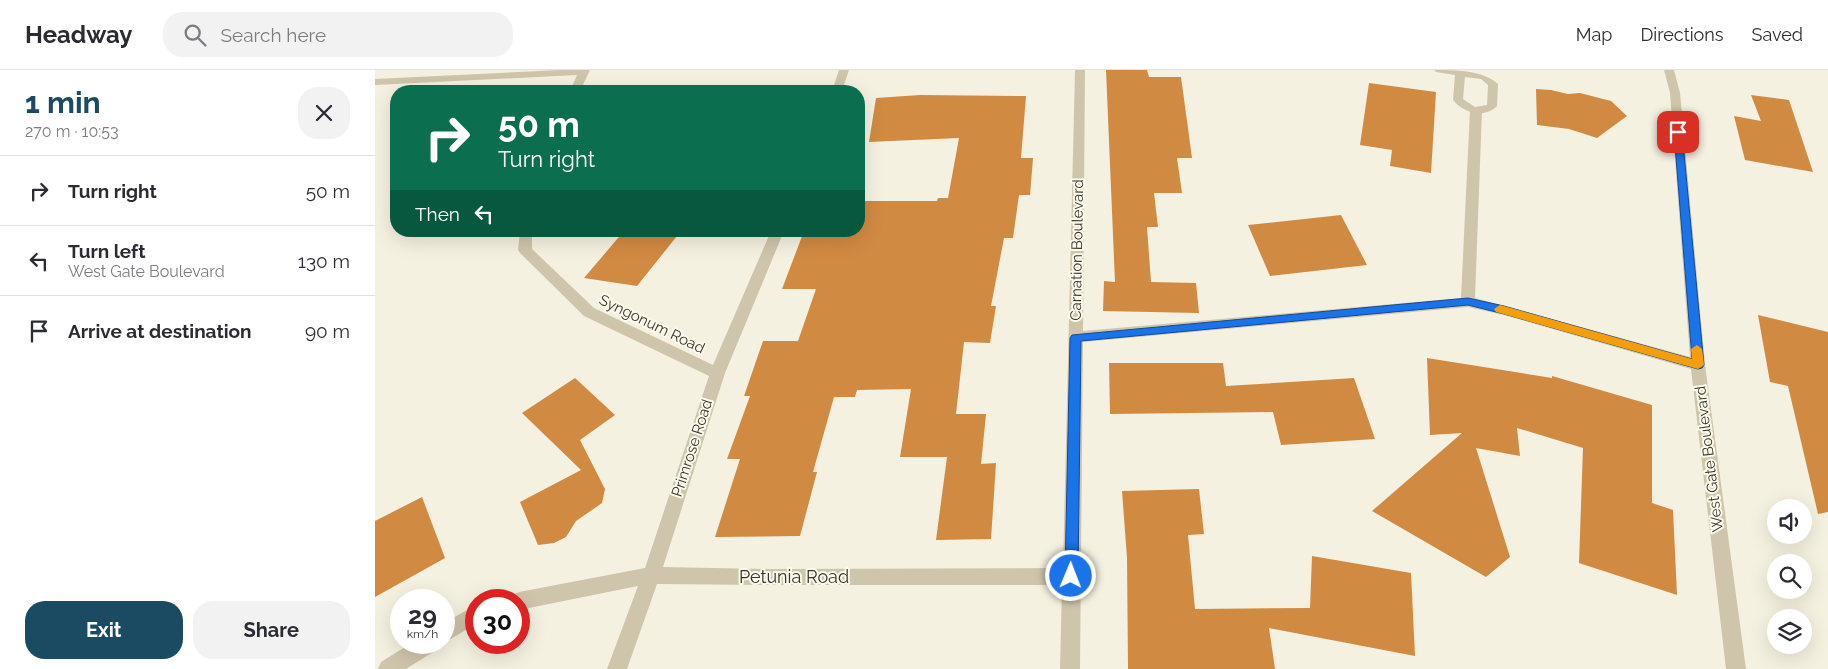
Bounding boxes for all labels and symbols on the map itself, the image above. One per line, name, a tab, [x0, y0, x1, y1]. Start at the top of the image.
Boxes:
pin	[1657, 111, 1699, 153]
street label: Carnation Boulevard	[1067, 179, 1087, 321]
street label: Syngonum Road	[596, 291, 708, 357]
street label: West Gate Boulevard	[1691, 385, 1727, 533]
street label: Primrose Road	[668, 397, 716, 499]
position arrow	[1044, 549, 1096, 601]
street label: Petunia Road	[739, 566, 849, 587]
speed limit sign: 30	[465, 589, 530, 654]

